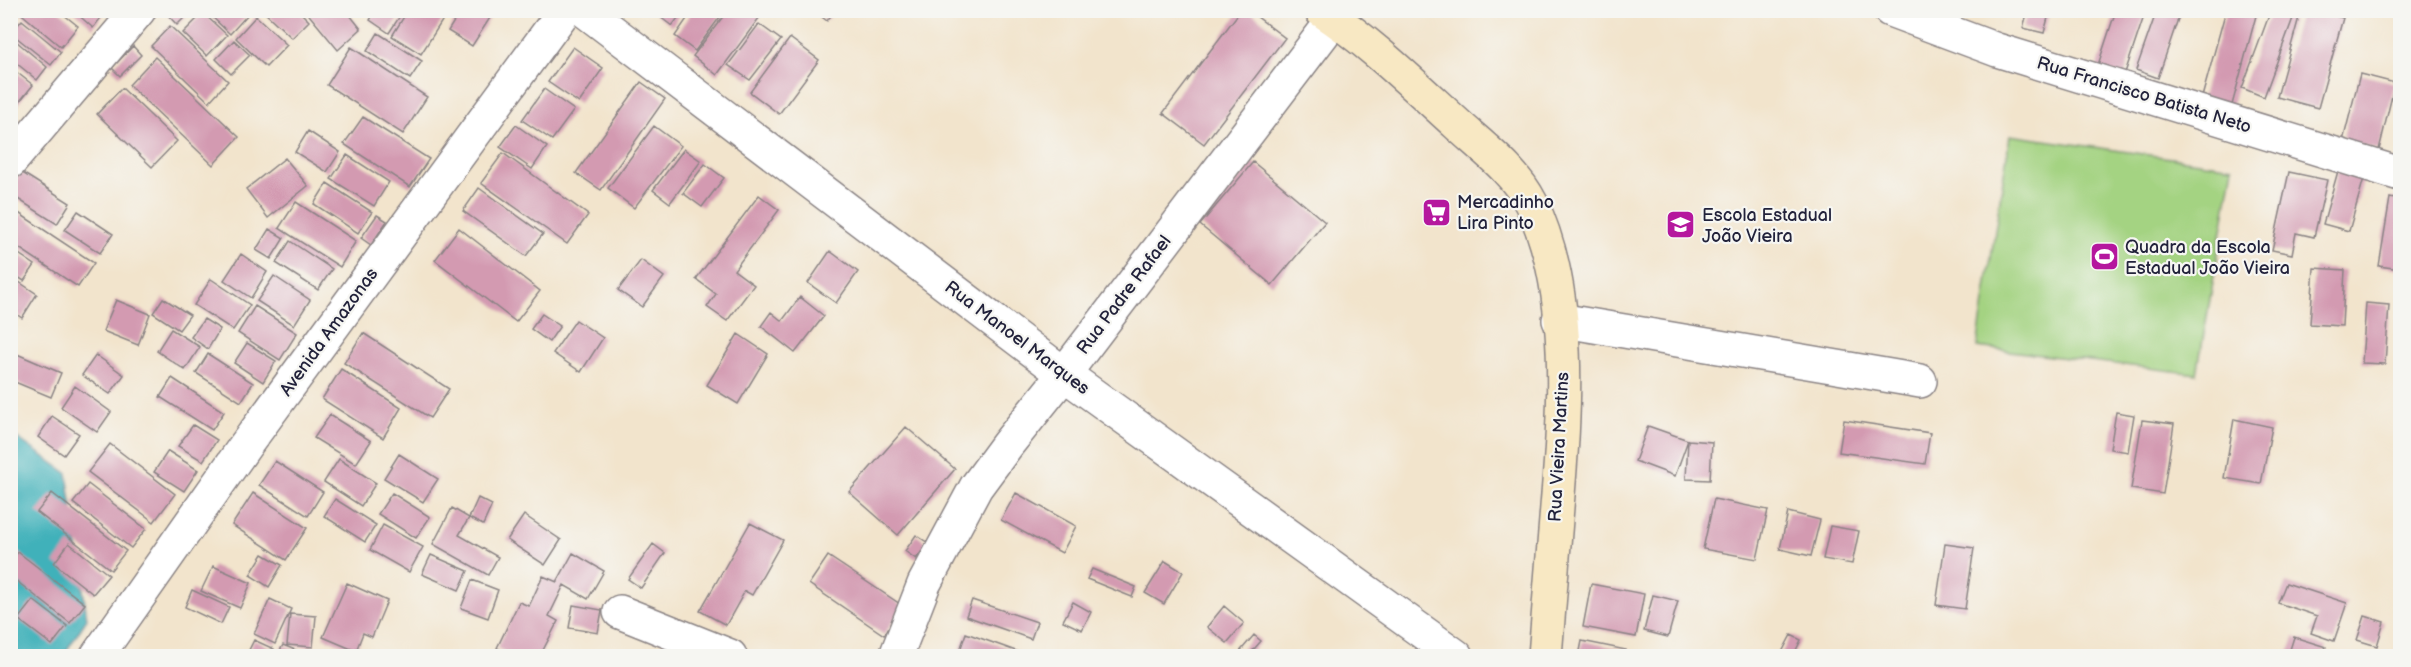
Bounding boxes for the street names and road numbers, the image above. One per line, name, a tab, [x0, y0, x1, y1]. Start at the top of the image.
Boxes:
street label: Rua Francisco Batista Neto	[2034, 52, 2254, 138]
street label: Rua Padre Rafael	[1072, 231, 1176, 359]
street label: Avenida Amazonas	[275, 264, 383, 400]
street label: Rua Manoel Marques	[941, 277, 1093, 399]
street label: Rua Vieira Martins	[1545, 371, 1573, 522]

